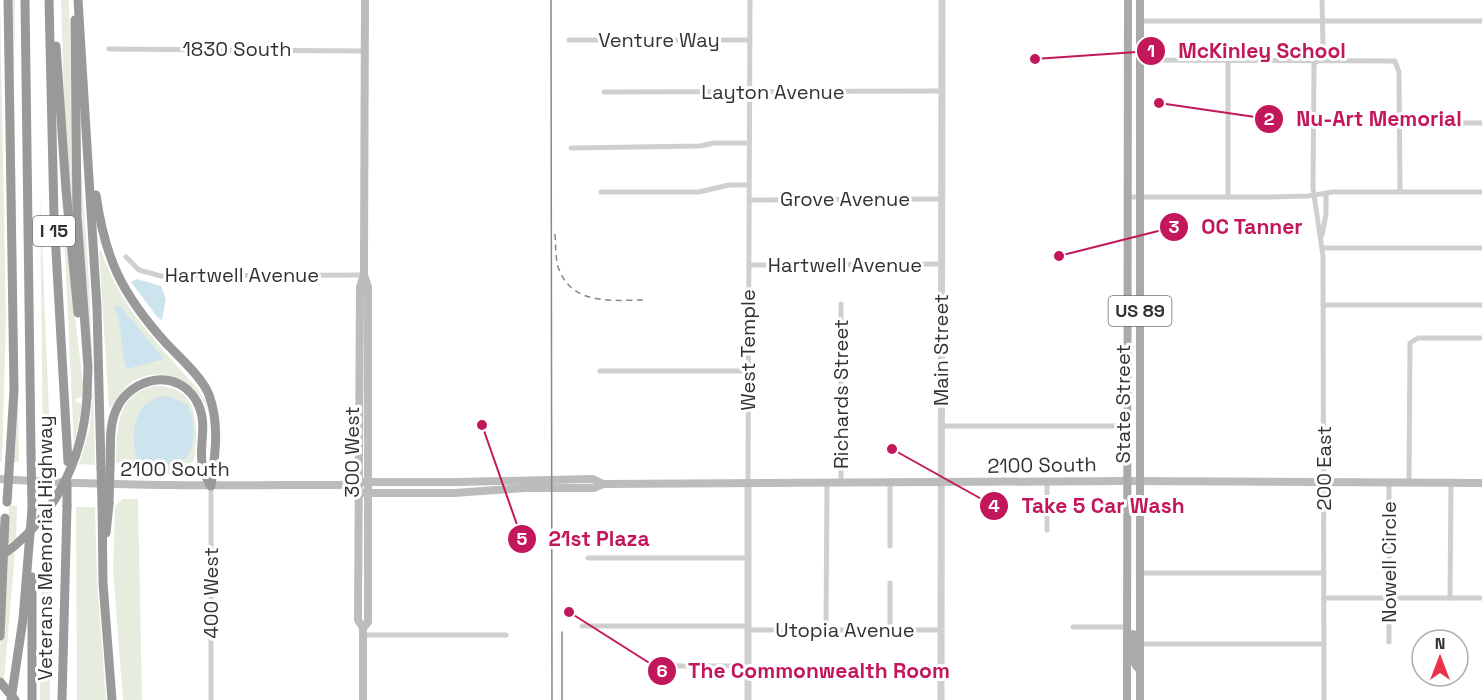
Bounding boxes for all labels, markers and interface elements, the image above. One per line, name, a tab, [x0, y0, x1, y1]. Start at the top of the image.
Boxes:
street label: Venture Way	[598, 27, 720, 53]
callout: McKinley School	[1136, 32, 1358, 71]
street label: 1830 South	[182, 36, 292, 62]
text: McKinley School	[1178, 37, 1346, 64]
text: 1	[1147, 39, 1155, 62]
street label: Layton Avenue	[701, 79, 845, 105]
callout: Nu-Art Memorial	[1254, 100, 1473, 139]
text: Nu-Art Memorial	[1296, 105, 1462, 132]
text: 2	[1264, 107, 1275, 130]
street label: Grove Avenue	[780, 186, 910, 212]
callout: OC Tanner	[1159, 207, 1315, 246]
text: OC Tanner	[1201, 213, 1303, 240]
text: 3	[1169, 215, 1180, 238]
road number: I 15	[33, 216, 75, 246]
street label: Hartwell Avenue	[768, 252, 922, 278]
street label: Hartwell Avenue	[165, 262, 319, 288]
street label: West Temple	[735, 289, 761, 411]
street label: Main Street	[928, 294, 954, 406]
road number: US 89	[1108, 296, 1172, 326]
street label: Richards Street	[828, 319, 854, 469]
street label: State Street	[1110, 344, 1136, 464]
street label: 300 West	[339, 406, 365, 498]
street label: Veterans Memorial Highway	[32, 415, 58, 681]
street label: 200 East	[1311, 425, 1337, 511]
street label: 2100 South	[987, 451, 1097, 479]
street label: 2100 South	[120, 456, 230, 482]
callout: Take 5 Car Wash	[979, 486, 1196, 525]
text: Take 5 Car Wash	[1021, 492, 1185, 519]
text: 4	[988, 494, 1000, 517]
street label: Nowell Circle	[1376, 501, 1402, 623]
callout: 21st Plaza	[507, 519, 662, 558]
text: 21st Plaza	[548, 525, 650, 552]
text: 5	[517, 527, 528, 550]
street label: 400 West	[198, 547, 224, 639]
street label: Utopia Avenue	[775, 617, 915, 643]
north arrow	[1410, 628, 1470, 688]
text: N	[1435, 633, 1445, 654]
callout: The Commonwealth Room	[647, 651, 962, 690]
text: The Commonwealth Room	[688, 657, 950, 684]
text: 6	[656, 659, 668, 682]

